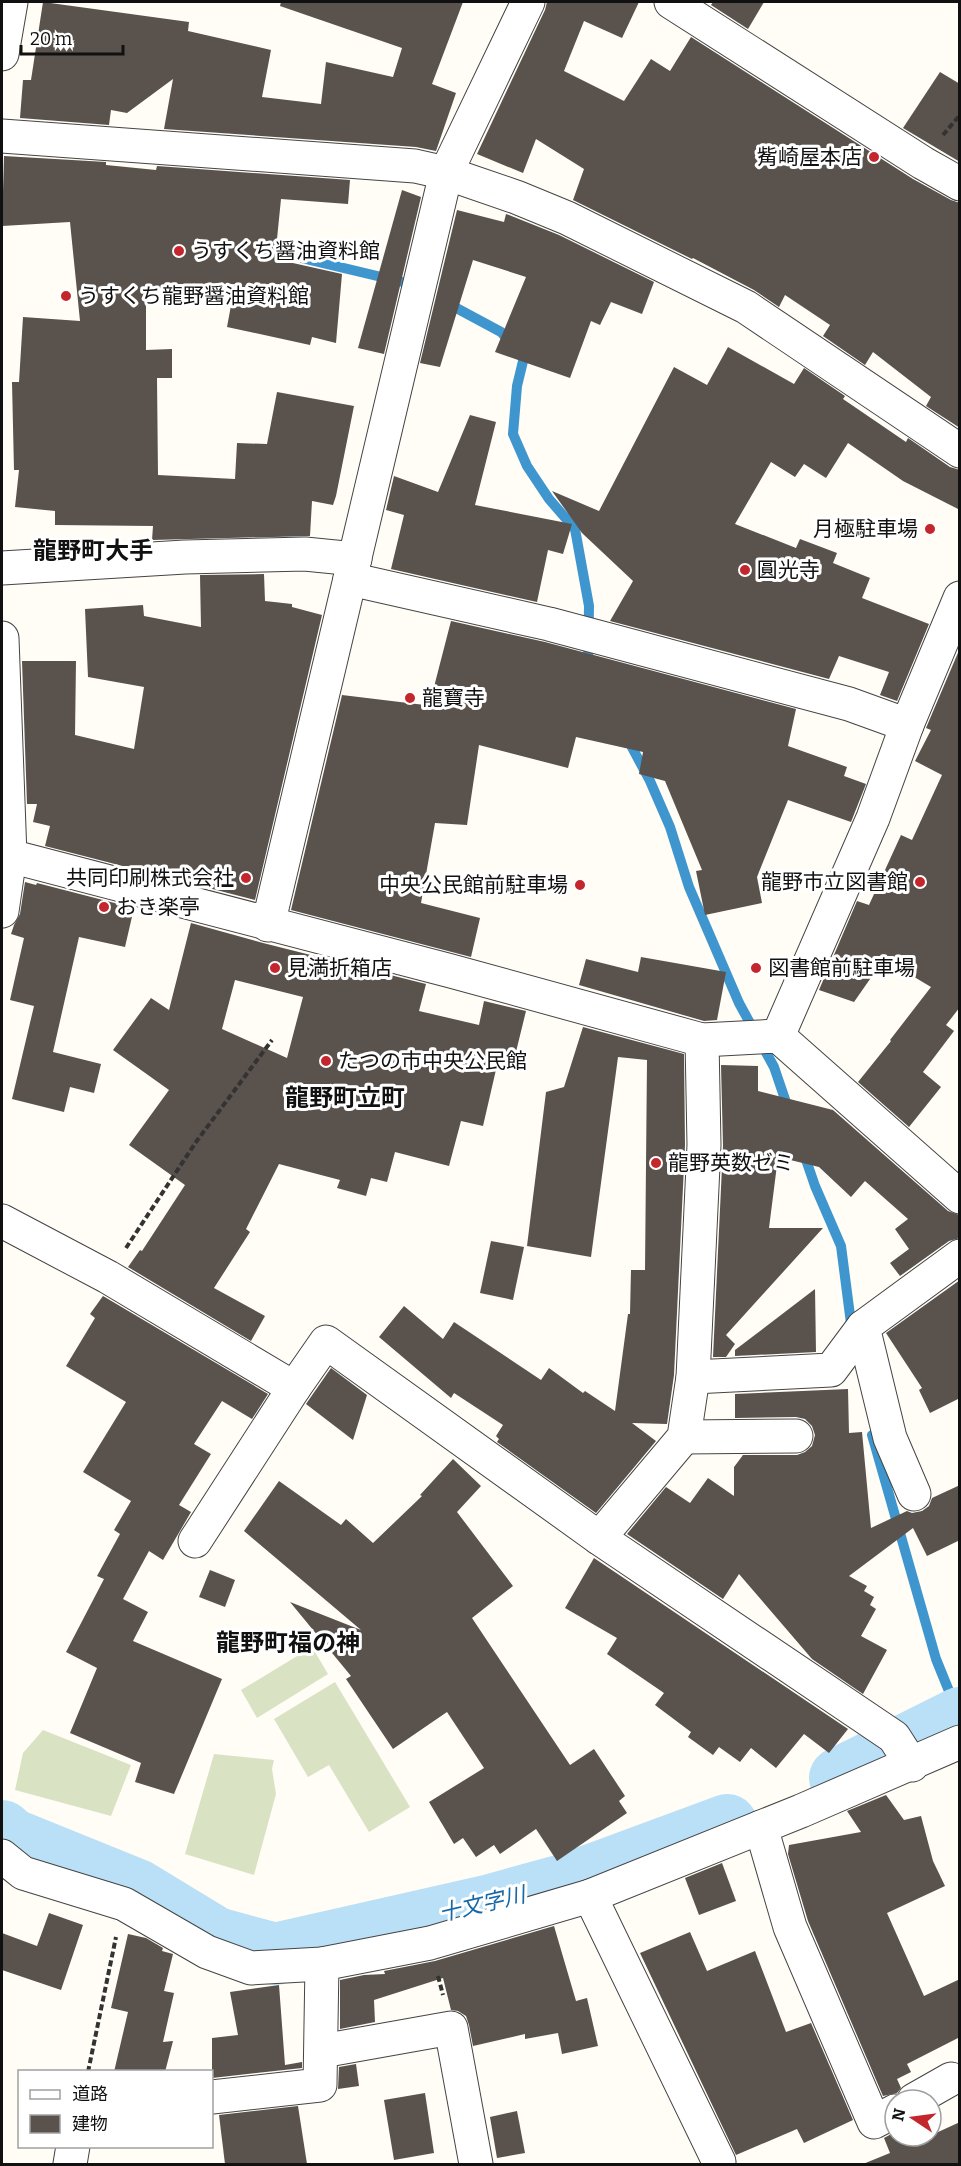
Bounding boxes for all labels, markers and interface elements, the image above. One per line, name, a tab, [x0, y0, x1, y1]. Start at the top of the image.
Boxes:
scale bar	[21, 18, 123, 56]
text: 20 m	[30, 28, 72, 50]
place label: 觜崎屋本店	[757, 144, 862, 170]
marker: 觜崎屋本店	[867, 150, 881, 164]
place label: うすくち醤油資料館	[191, 238, 380, 264]
marker: うすくち醤油資料館	[172, 244, 186, 258]
place label: うすくち龍野醤油資料館	[78, 283, 309, 309]
marker: うすくち龍野醤油資料館	[59, 289, 73, 303]
place label: 月極駐車場	[813, 516, 918, 542]
marker: 月極駐車場	[923, 522, 937, 536]
district label: 龍野町大手	[33, 537, 153, 565]
place label: 圓光寺	[757, 557, 820, 583]
marker: 圓光寺	[738, 563, 752, 577]
place label: 龍寶寺	[422, 685, 485, 711]
marker: 龍寶寺	[403, 691, 417, 705]
place label: 共同印刷株式会社	[66, 865, 234, 891]
place label: 龍野市立図書館	[761, 869, 908, 895]
marker: 共同印刷株式会社	[239, 871, 253, 885]
place label: 中央公民館前駐車場	[379, 872, 568, 898]
marker: 龍野市立図書館	[913, 875, 927, 889]
marker: 中央公民館前駐車場	[573, 878, 587, 892]
place label: おき楽亭	[116, 894, 200, 920]
marker: おき楽亭	[97, 900, 111, 914]
place label: 見満折箱店	[287, 955, 392, 981]
place label: 図書館前駐車場	[768, 955, 915, 981]
marker: 見満折箱店	[268, 961, 282, 975]
marker: 図書館前駐車場	[749, 961, 763, 975]
place label: たつの市中央公民館	[338, 1048, 527, 1074]
marker: たつの市中央公民館	[319, 1054, 333, 1068]
district label: 龍野町立町	[285, 1084, 405, 1112]
place label: 龍野英数ゼミ	[668, 1150, 794, 1176]
marker: 龍野英数ゼミ	[649, 1156, 663, 1170]
district label: 龍野町福の神	[216, 1629, 360, 1657]
water label: 十文字川	[436, 1880, 530, 1927]
legend	[18, 2070, 213, 2148]
text: 道路	[72, 2083, 108, 2105]
north arrow	[883, 2088, 943, 2148]
text: N	[888, 2107, 910, 2123]
text: 建物	[72, 2113, 108, 2135]

